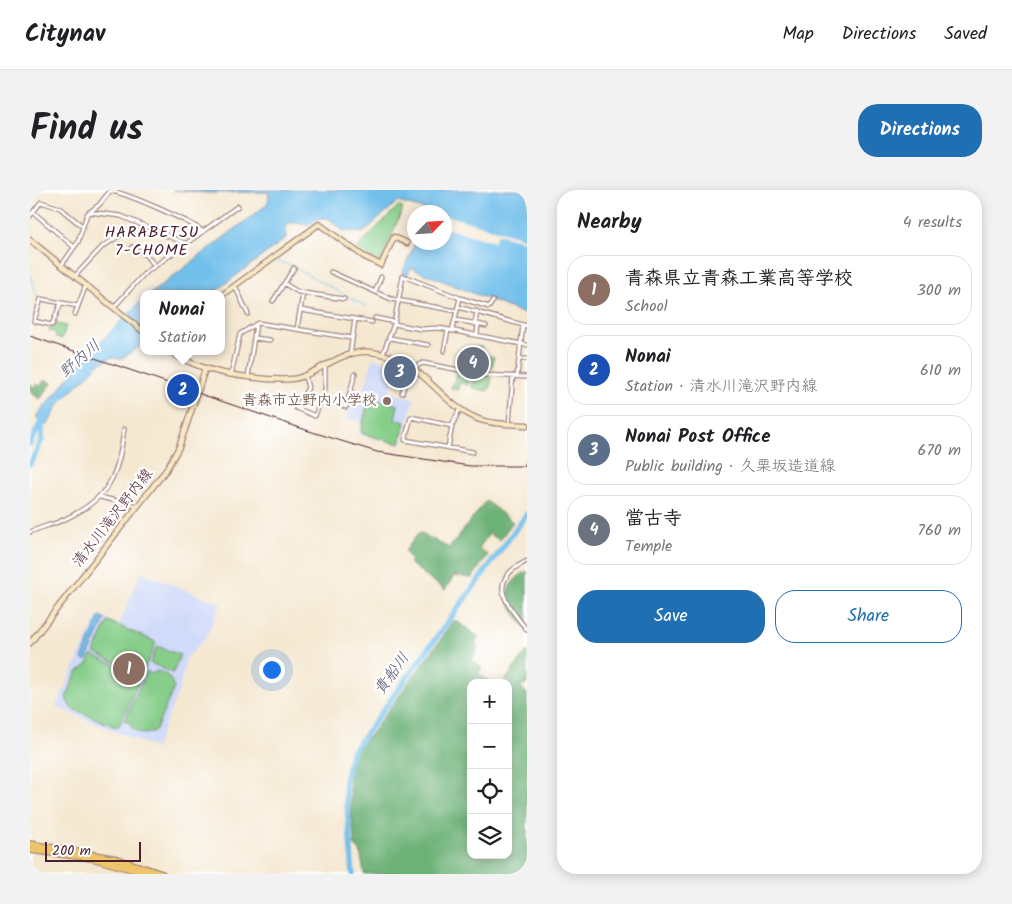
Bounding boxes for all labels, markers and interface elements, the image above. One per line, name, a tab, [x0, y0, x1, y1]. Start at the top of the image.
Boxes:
text: Citynav	[25, 15, 105, 54]
text: Map	[782, 20, 814, 49]
text: Directions	[842, 20, 916, 49]
text: Saved	[944, 20, 987, 49]
text: Find us	[30, 102, 143, 158]
button: Directions	[858, 104, 982, 157]
north arrow	[407, 205, 452, 250]
text: Nearby	[577, 206, 642, 239]
text: 4 results	[903, 210, 962, 235]
district label: HARABETSU 7-CHOME	[105, 220, 199, 263]
text: 青森県立青森工業高等学校	[625, 264, 853, 294]
text: 1	[592, 278, 596, 303]
text: 300 m	[917, 278, 961, 303]
popup	[140, 290, 225, 355]
text: School	[625, 294, 668, 319]
text: Nonai	[159, 295, 204, 325]
text: Station	[159, 325, 206, 350]
water label: 野内川	[54, 334, 106, 384]
text: Nonai	[625, 342, 671, 372]
pin: 4	[457, 344, 489, 382]
pin: 3	[384, 353, 416, 391]
text: 2	[589, 358, 599, 383]
text: 610 m	[920, 358, 961, 383]
pin: 2	[167, 371, 199, 409]
text: Station · 清水川滝沢野内線	[625, 374, 818, 399]
place label: 青森市立野内小学校	[242, 389, 377, 413]
marker: 青森市立野内小学校	[381, 395, 393, 407]
text: Nonai Post Office	[625, 422, 770, 452]
text: 3	[590, 438, 598, 463]
text: 670 m	[918, 438, 961, 463]
text: Public building · 久栗坂造道線	[625, 454, 835, 479]
street label: 清水川滝沢野内線	[67, 463, 159, 573]
text: 當古寺	[625, 504, 682, 534]
text: 4	[590, 518, 598, 543]
text: 760 m	[918, 518, 961, 543]
text: Temple	[625, 534, 672, 559]
button: Save	[577, 590, 765, 643]
button: Share	[775, 590, 962, 643]
water label: 貴船川	[368, 647, 416, 701]
pin: 1	[113, 650, 145, 688]
your location	[259, 657, 285, 683]
map controls	[467, 679, 512, 859]
button: +	[467, 679, 512, 724]
button: −	[467, 724, 512, 769]
button: locate	[467, 769, 512, 814]
button: layers	[467, 814, 512, 859]
scale bar	[45, 839, 141, 862]
text: 200 m	[52, 840, 91, 862]

